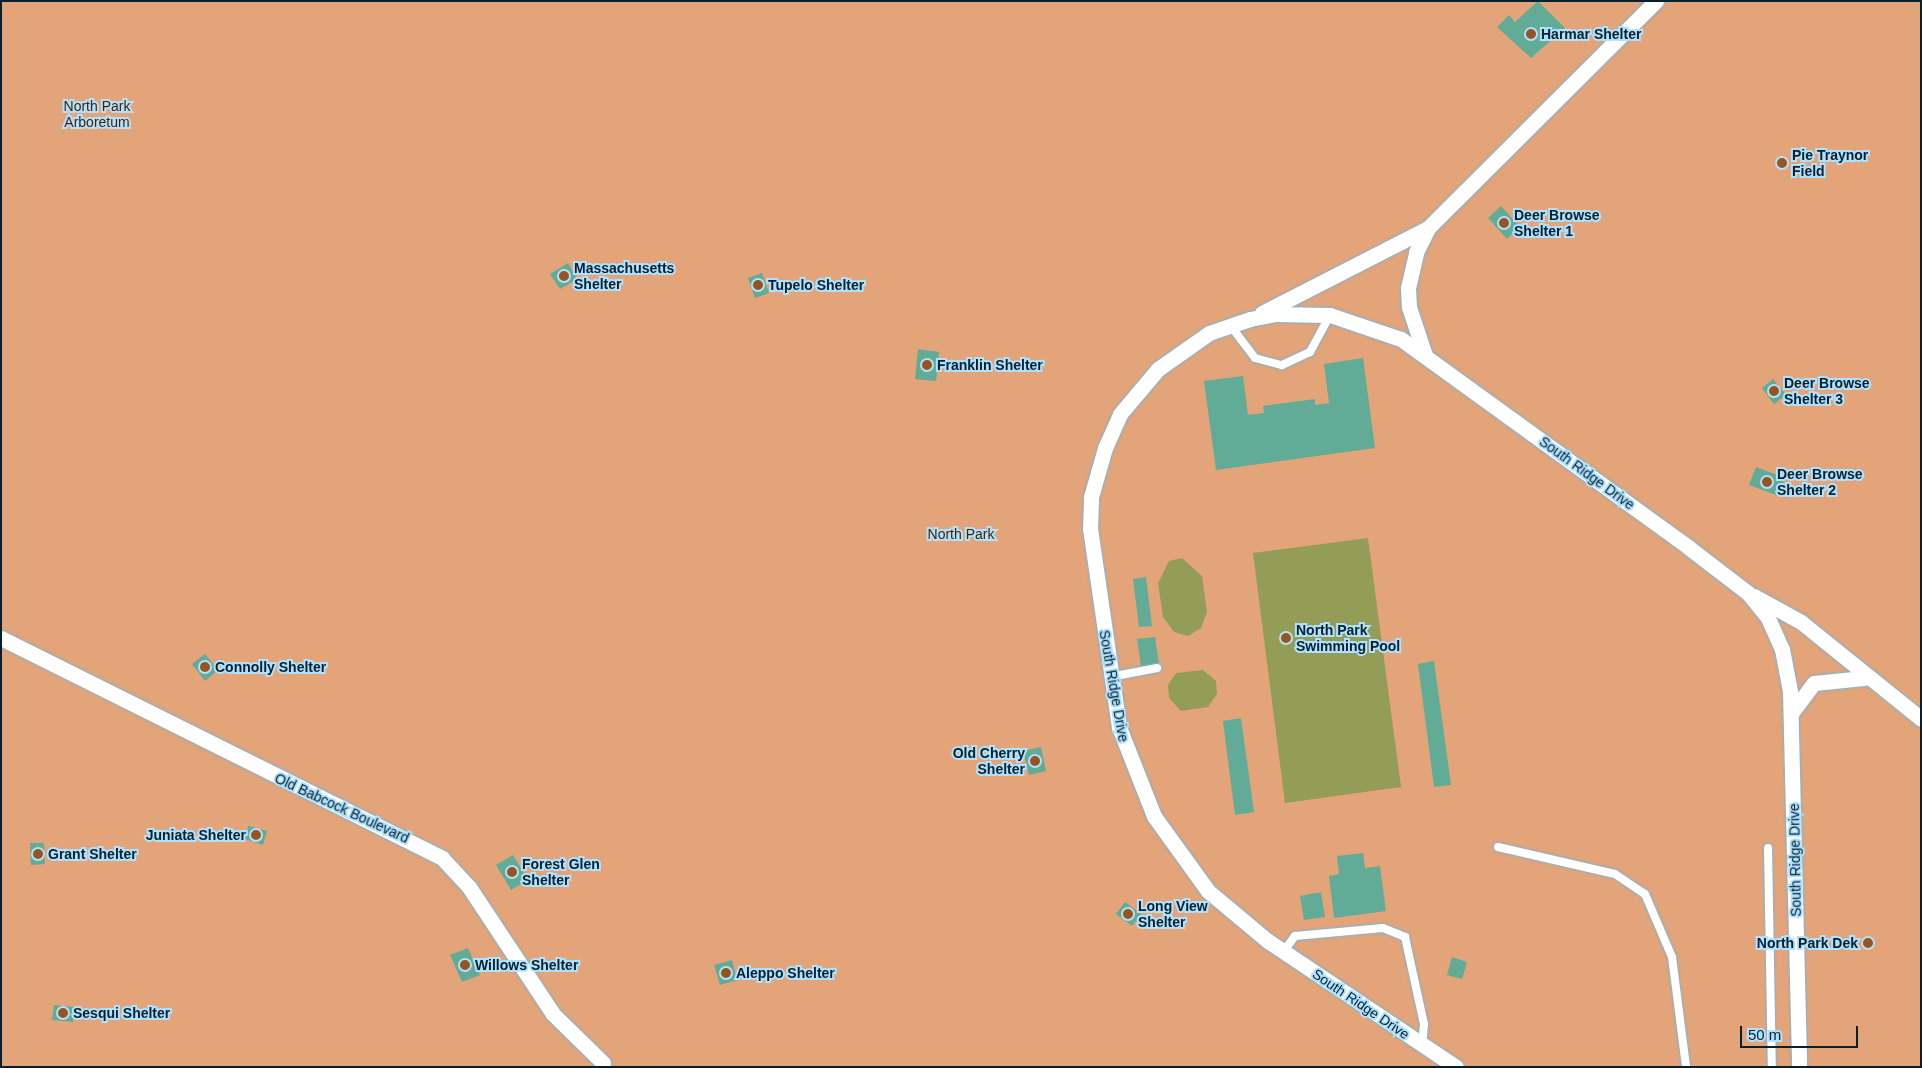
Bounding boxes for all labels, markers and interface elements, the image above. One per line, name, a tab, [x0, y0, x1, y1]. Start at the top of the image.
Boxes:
place label: Harmar Shelter	[1541, 26, 1641, 42]
marker: Harmar Shelter	[1525, 28, 1537, 40]
park label: North Park Arboretum	[64, 98, 130, 130]
place label: Pie Traynor Field	[1792, 147, 1868, 180]
marker: Pie Traynor Field	[1776, 157, 1788, 169]
place label: Deer Browse Shelter 1	[1514, 207, 1600, 240]
marker: Deer Browse Shelter 1	[1498, 217, 1510, 229]
place label: Massachusetts Shelter	[574, 260, 674, 292]
marker: Massachusetts Shelter	[558, 270, 570, 282]
place label: Tupelo Shelter	[768, 277, 864, 293]
marker: Tupelo Shelter	[752, 279, 764, 291]
place label: Franklin Shelter	[937, 357, 1043, 373]
marker: Franklin Shelter	[921, 359, 933, 371]
place label: Deer Browse Shelter 3	[1784, 375, 1870, 408]
marker: Deer Browse Shelter 3	[1768, 385, 1780, 397]
street label: South Ridge Drive	[1536, 433, 1638, 513]
place label: Deer Browse Shelter 2	[1777, 466, 1863, 498]
marker: Deer Browse Shelter 2	[1761, 476, 1773, 488]
park label: North Park	[928, 526, 994, 542]
place label: North Park Swimming Pool	[1296, 622, 1400, 654]
street label: South Ridge Drive	[1096, 629, 1132, 743]
marker: North Park Swimming Pool	[1280, 632, 1292, 644]
place label: Connolly Shelter	[215, 659, 326, 675]
marker: Connolly Shelter	[199, 661, 211, 673]
place label: Old Cherry Shelter	[953, 745, 1025, 778]
marker: Old Cherry Shelter	[1029, 755, 1041, 767]
street label: Old Babcock Boulevard	[272, 769, 412, 847]
street label: South Ridge Drive	[1786, 803, 1804, 917]
place label: Juniata Shelter	[146, 827, 246, 843]
marker: Juniata Shelter	[250, 829, 262, 841]
place label: Grant Shelter	[48, 846, 137, 862]
marker: Grant Shelter	[32, 848, 44, 860]
place label: Forest Glen Shelter	[522, 856, 600, 889]
marker: Forest Glen Shelter	[506, 866, 518, 878]
place label: Long View Shelter	[1138, 898, 1208, 930]
marker: Long View Shelter	[1122, 908, 1134, 920]
place label: North Park Dek	[1757, 935, 1858, 951]
marker: North Park Dek	[1862, 937, 1874, 949]
place label: Willows Shelter	[475, 957, 578, 973]
marker: Willows Shelter	[459, 959, 471, 971]
place label: Aleppo Shelter	[736, 965, 835, 981]
street label: South Ridge Drive	[1309, 965, 1413, 1043]
marker: Aleppo Shelter	[720, 967, 732, 979]
place label: Sesqui Shelter	[73, 1005, 170, 1021]
marker: Sesqui Shelter	[57, 1007, 69, 1019]
scale bar	[1742, 1016, 1860, 1048]
text: 50 m	[1748, 1026, 1781, 1043]

